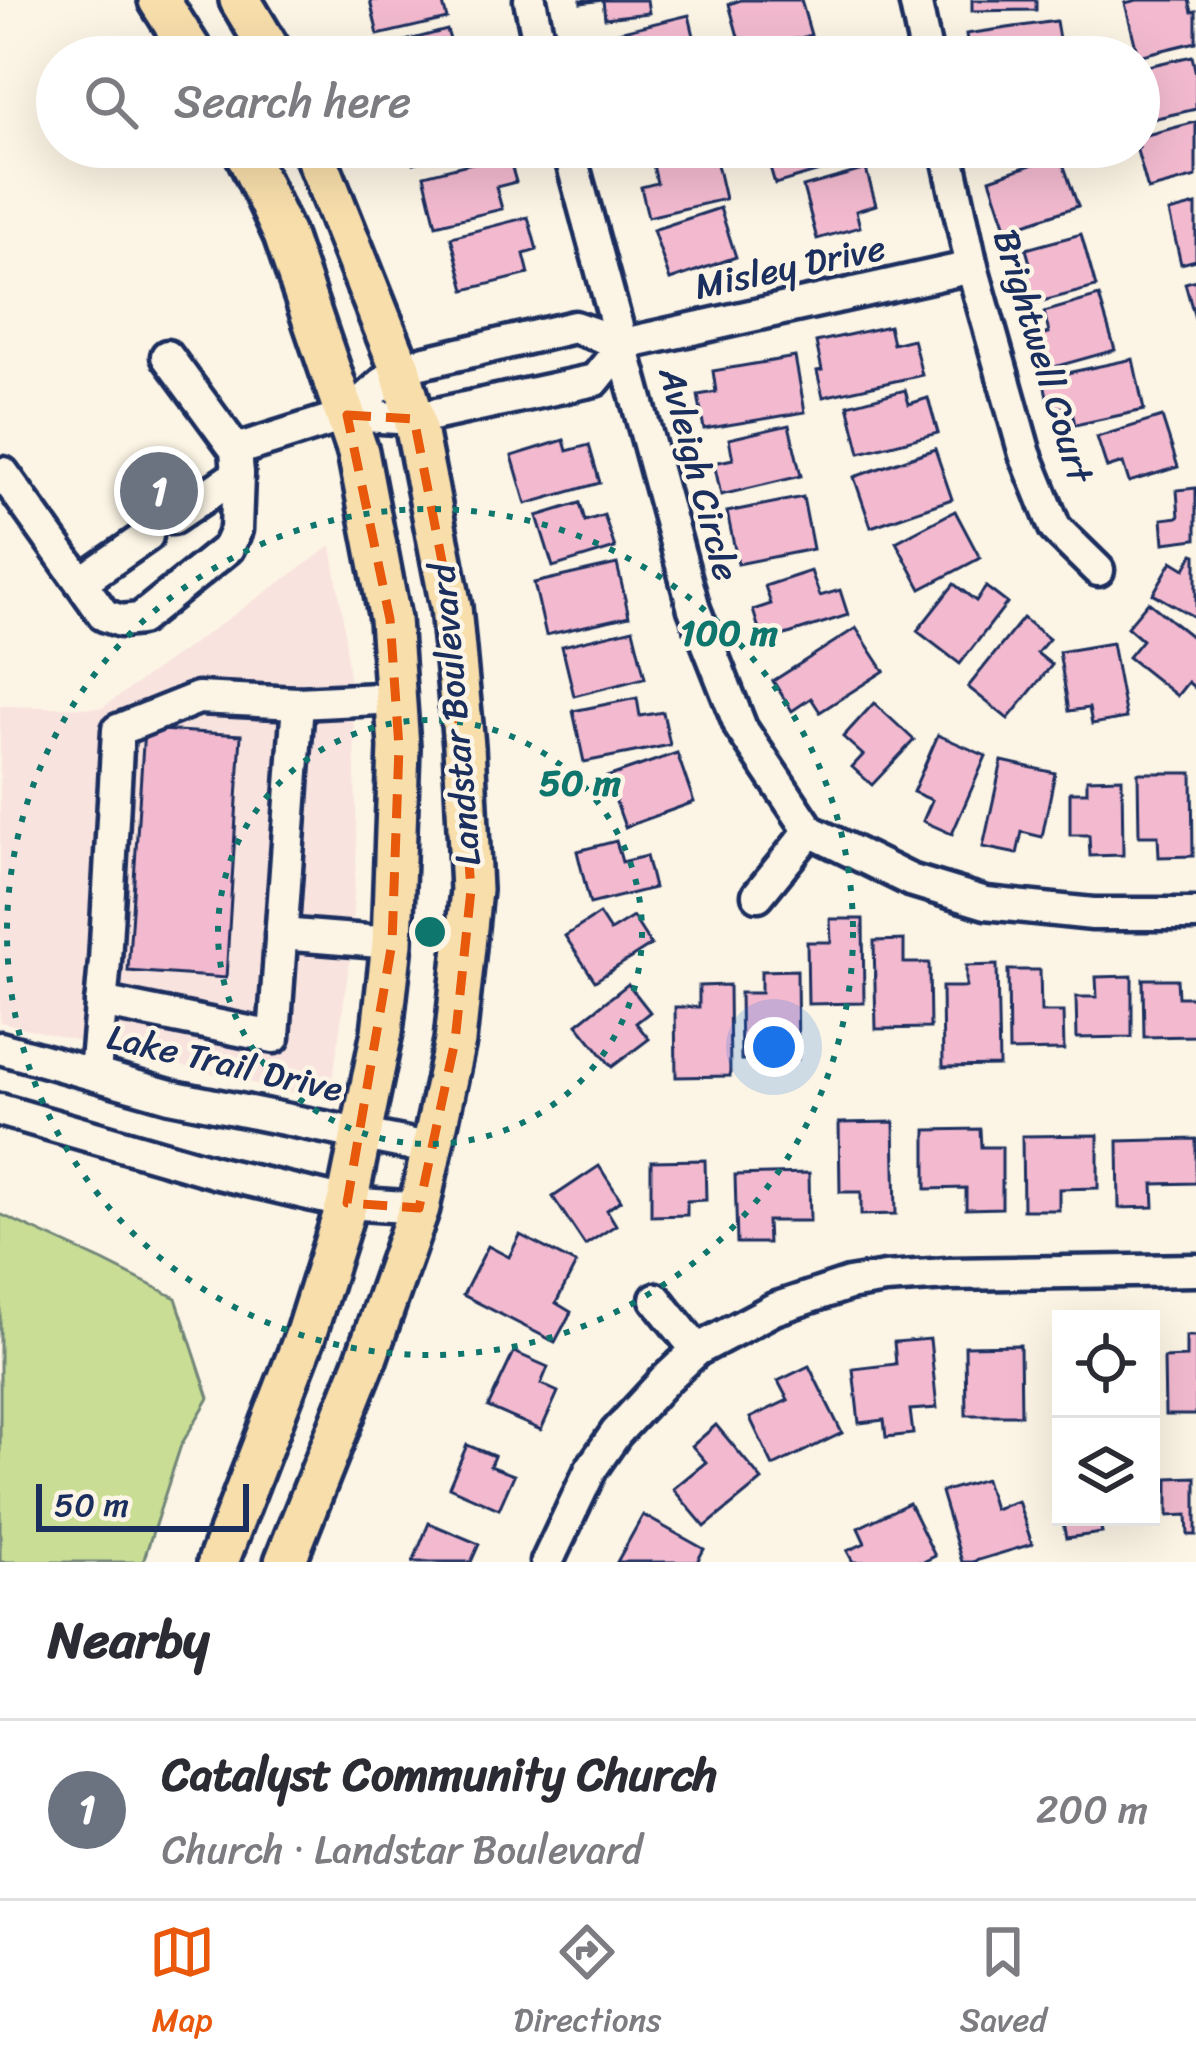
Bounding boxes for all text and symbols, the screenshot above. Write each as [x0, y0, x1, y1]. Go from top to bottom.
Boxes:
search box [36, 36, 1160, 168]
text: Search here [174, 62, 411, 142]
icon: search [78, 69, 144, 135]
street label: Misley Drive [689, 216, 891, 318]
street label: Brightwell Court [974, 221, 1112, 492]
street label: Avleigh Circle [639, 359, 758, 588]
pin: 1 [120, 446, 198, 536]
street label: Landstar Boulevard [410, 559, 500, 869]
text: 100 m [680, 601, 778, 665]
text: 50 m [539, 751, 621, 815]
centre of rings [409, 911, 451, 953]
street label: Lake Trail Drive [101, 1005, 349, 1121]
your location [744, 1017, 804, 1077]
map controls [1052, 1310, 1160, 1526]
button: locate [1052, 1310, 1160, 1418]
button: layers [1052, 1418, 1160, 1526]
text: 50 m [54, 1476, 129, 1534]
scale bar [36, 1478, 249, 1531]
text: Nearby [48, 1595, 209, 1685]
text: Catalyst Community Church [162, 1735, 717, 1815]
text: 1 [79, 1775, 95, 1844]
text: 200 m [1036, 1775, 1148, 1844]
text: Church · Landstar Boulevard [162, 1815, 642, 1884]
tab: Map [149, 1919, 215, 2049]
tab: Directions [514, 1919, 661, 2049]
tab: Saved [960, 1919, 1047, 2049]

